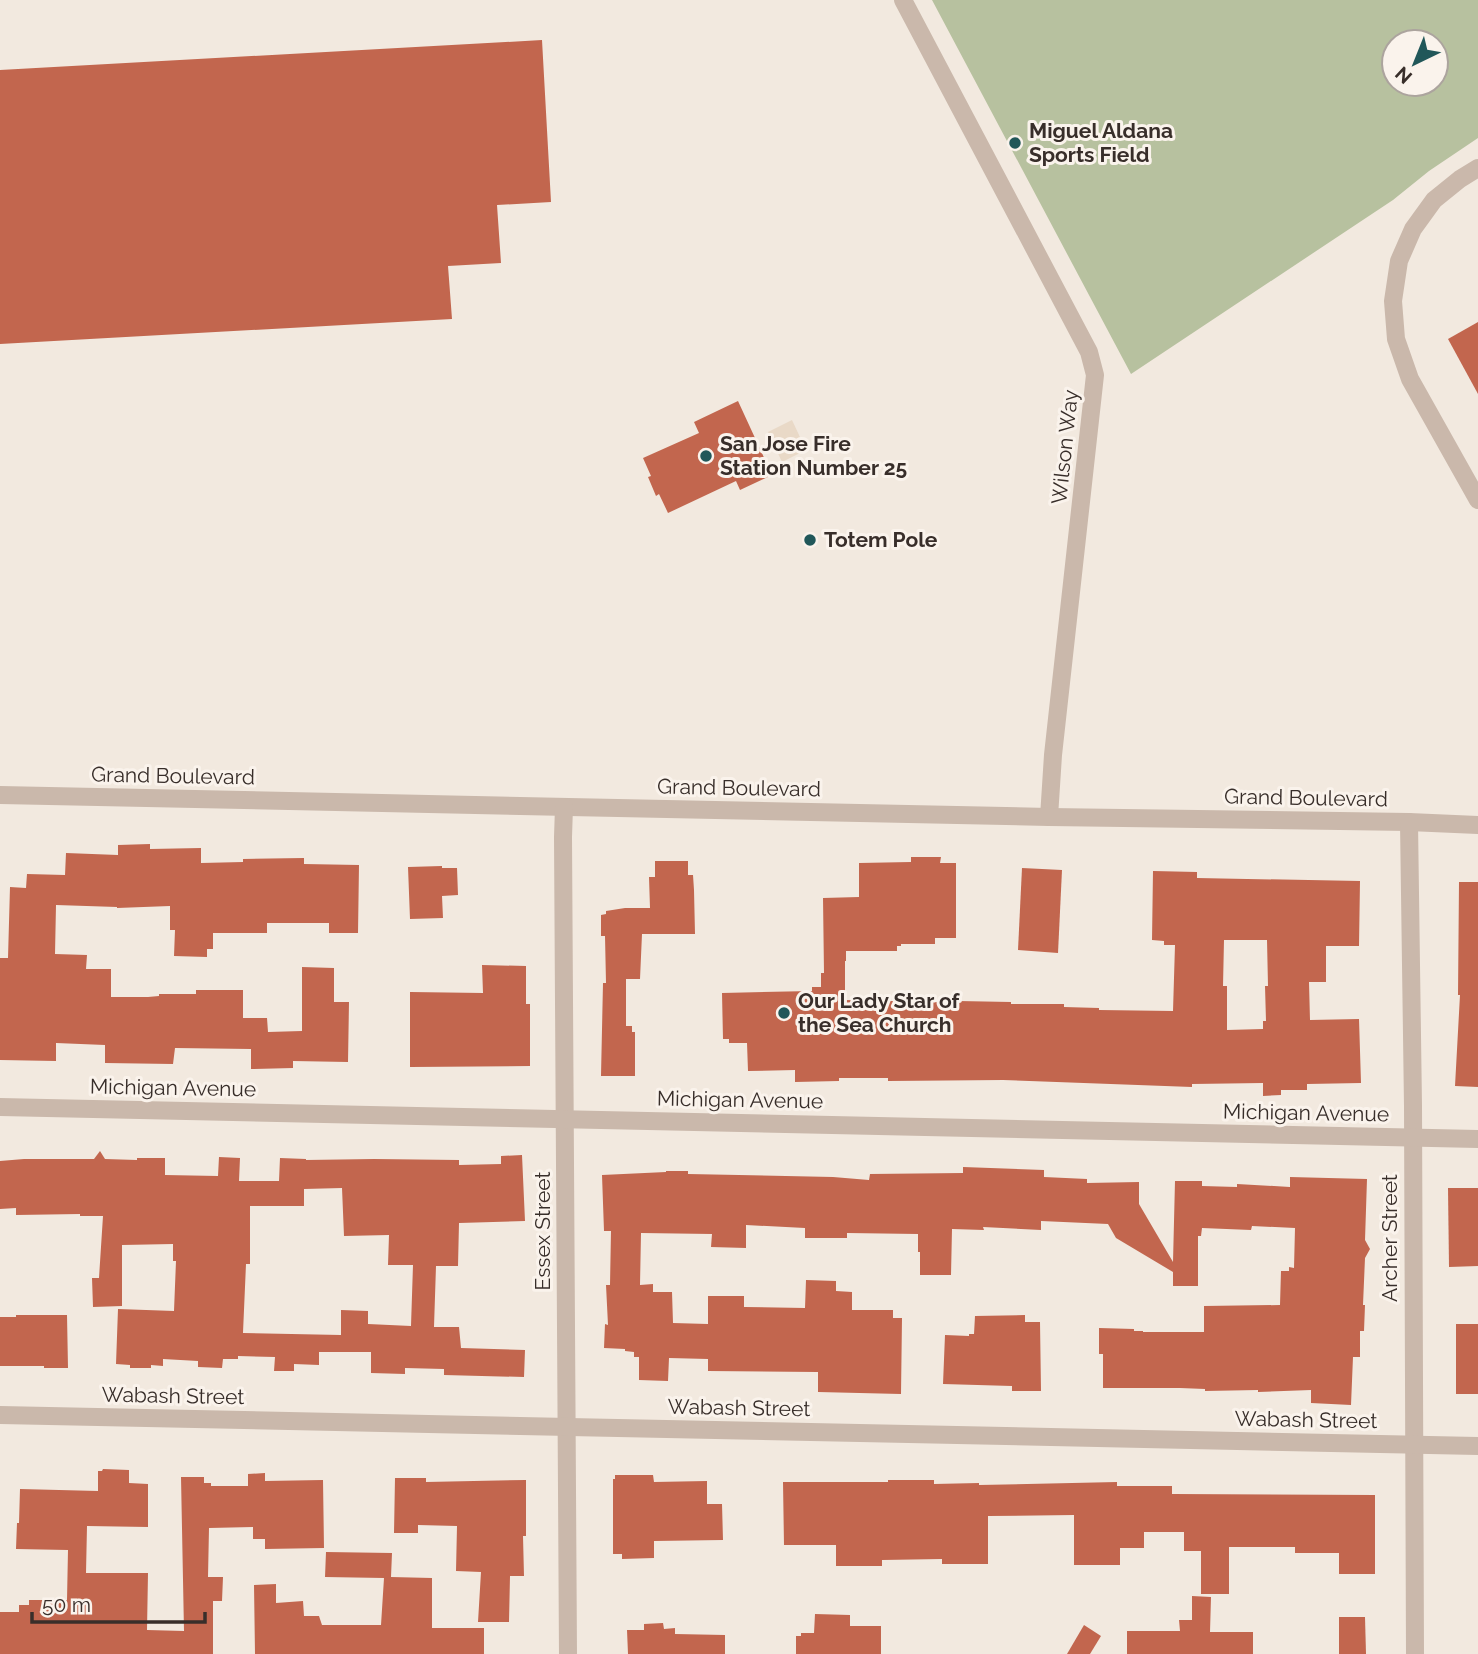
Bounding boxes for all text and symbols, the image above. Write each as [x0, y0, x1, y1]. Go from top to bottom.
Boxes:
north arrow [1380, 28, 1450, 98]
text: N [1391, 62, 1416, 88]
place label: Miguel Aldana Sports Field [1029, 118, 1173, 167]
marker: Miguel Aldana Sports Field [1007, 135, 1023, 151]
street label: Wilson Way [1046, 388, 1083, 506]
place label: San Jose Fire Station Number 25 [720, 431, 907, 480]
marker: San Jose Fire Station Number 25 [698, 448, 714, 464]
place label: Totem Pole [824, 527, 938, 552]
marker: Totem Pole [802, 532, 818, 548]
street label: Grand Boulevard [91, 762, 255, 789]
street label: Grand Boulevard [657, 774, 821, 801]
street label: Grand Boulevard [1224, 784, 1388, 811]
place label: Our Lady Star of the Sea Church [798, 988, 961, 1037]
marker: Our Lady Star of the Sea Church [776, 1005, 792, 1021]
street label: Michigan Avenue [90, 1074, 256, 1101]
street label: Michigan Avenue [657, 1086, 823, 1113]
street label: Michigan Avenue [1223, 1099, 1389, 1126]
street label: Essex Street [530, 1171, 555, 1291]
street label: Archer Street [1377, 1174, 1402, 1302]
street label: Wabash Street [101, 1382, 245, 1409]
street label: Wabash Street [667, 1394, 811, 1421]
street label: Wabash Street [1234, 1406, 1378, 1433]
scale bar [32, 1580, 205, 1624]
text: 50 m [42, 1592, 91, 1617]

